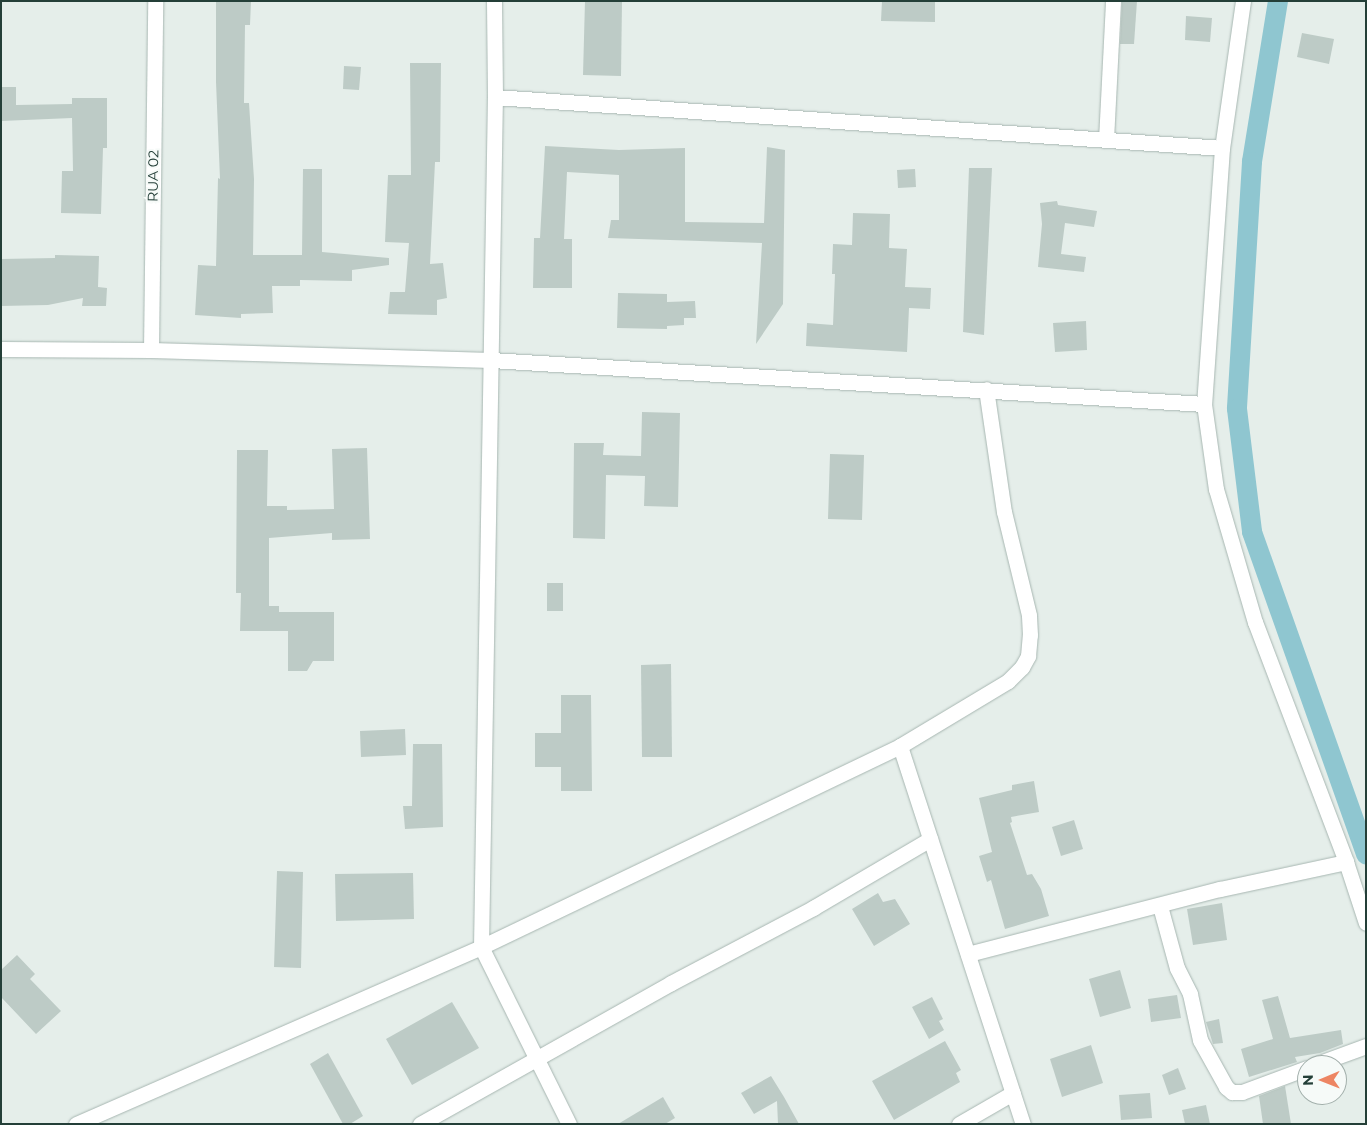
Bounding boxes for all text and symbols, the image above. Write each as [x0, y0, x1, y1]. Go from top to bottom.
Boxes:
street label: RUA 02 [144, 150, 162, 202]
north arrow [1297, 1055, 1347, 1105]
text: N [1299, 1074, 1317, 1086]

